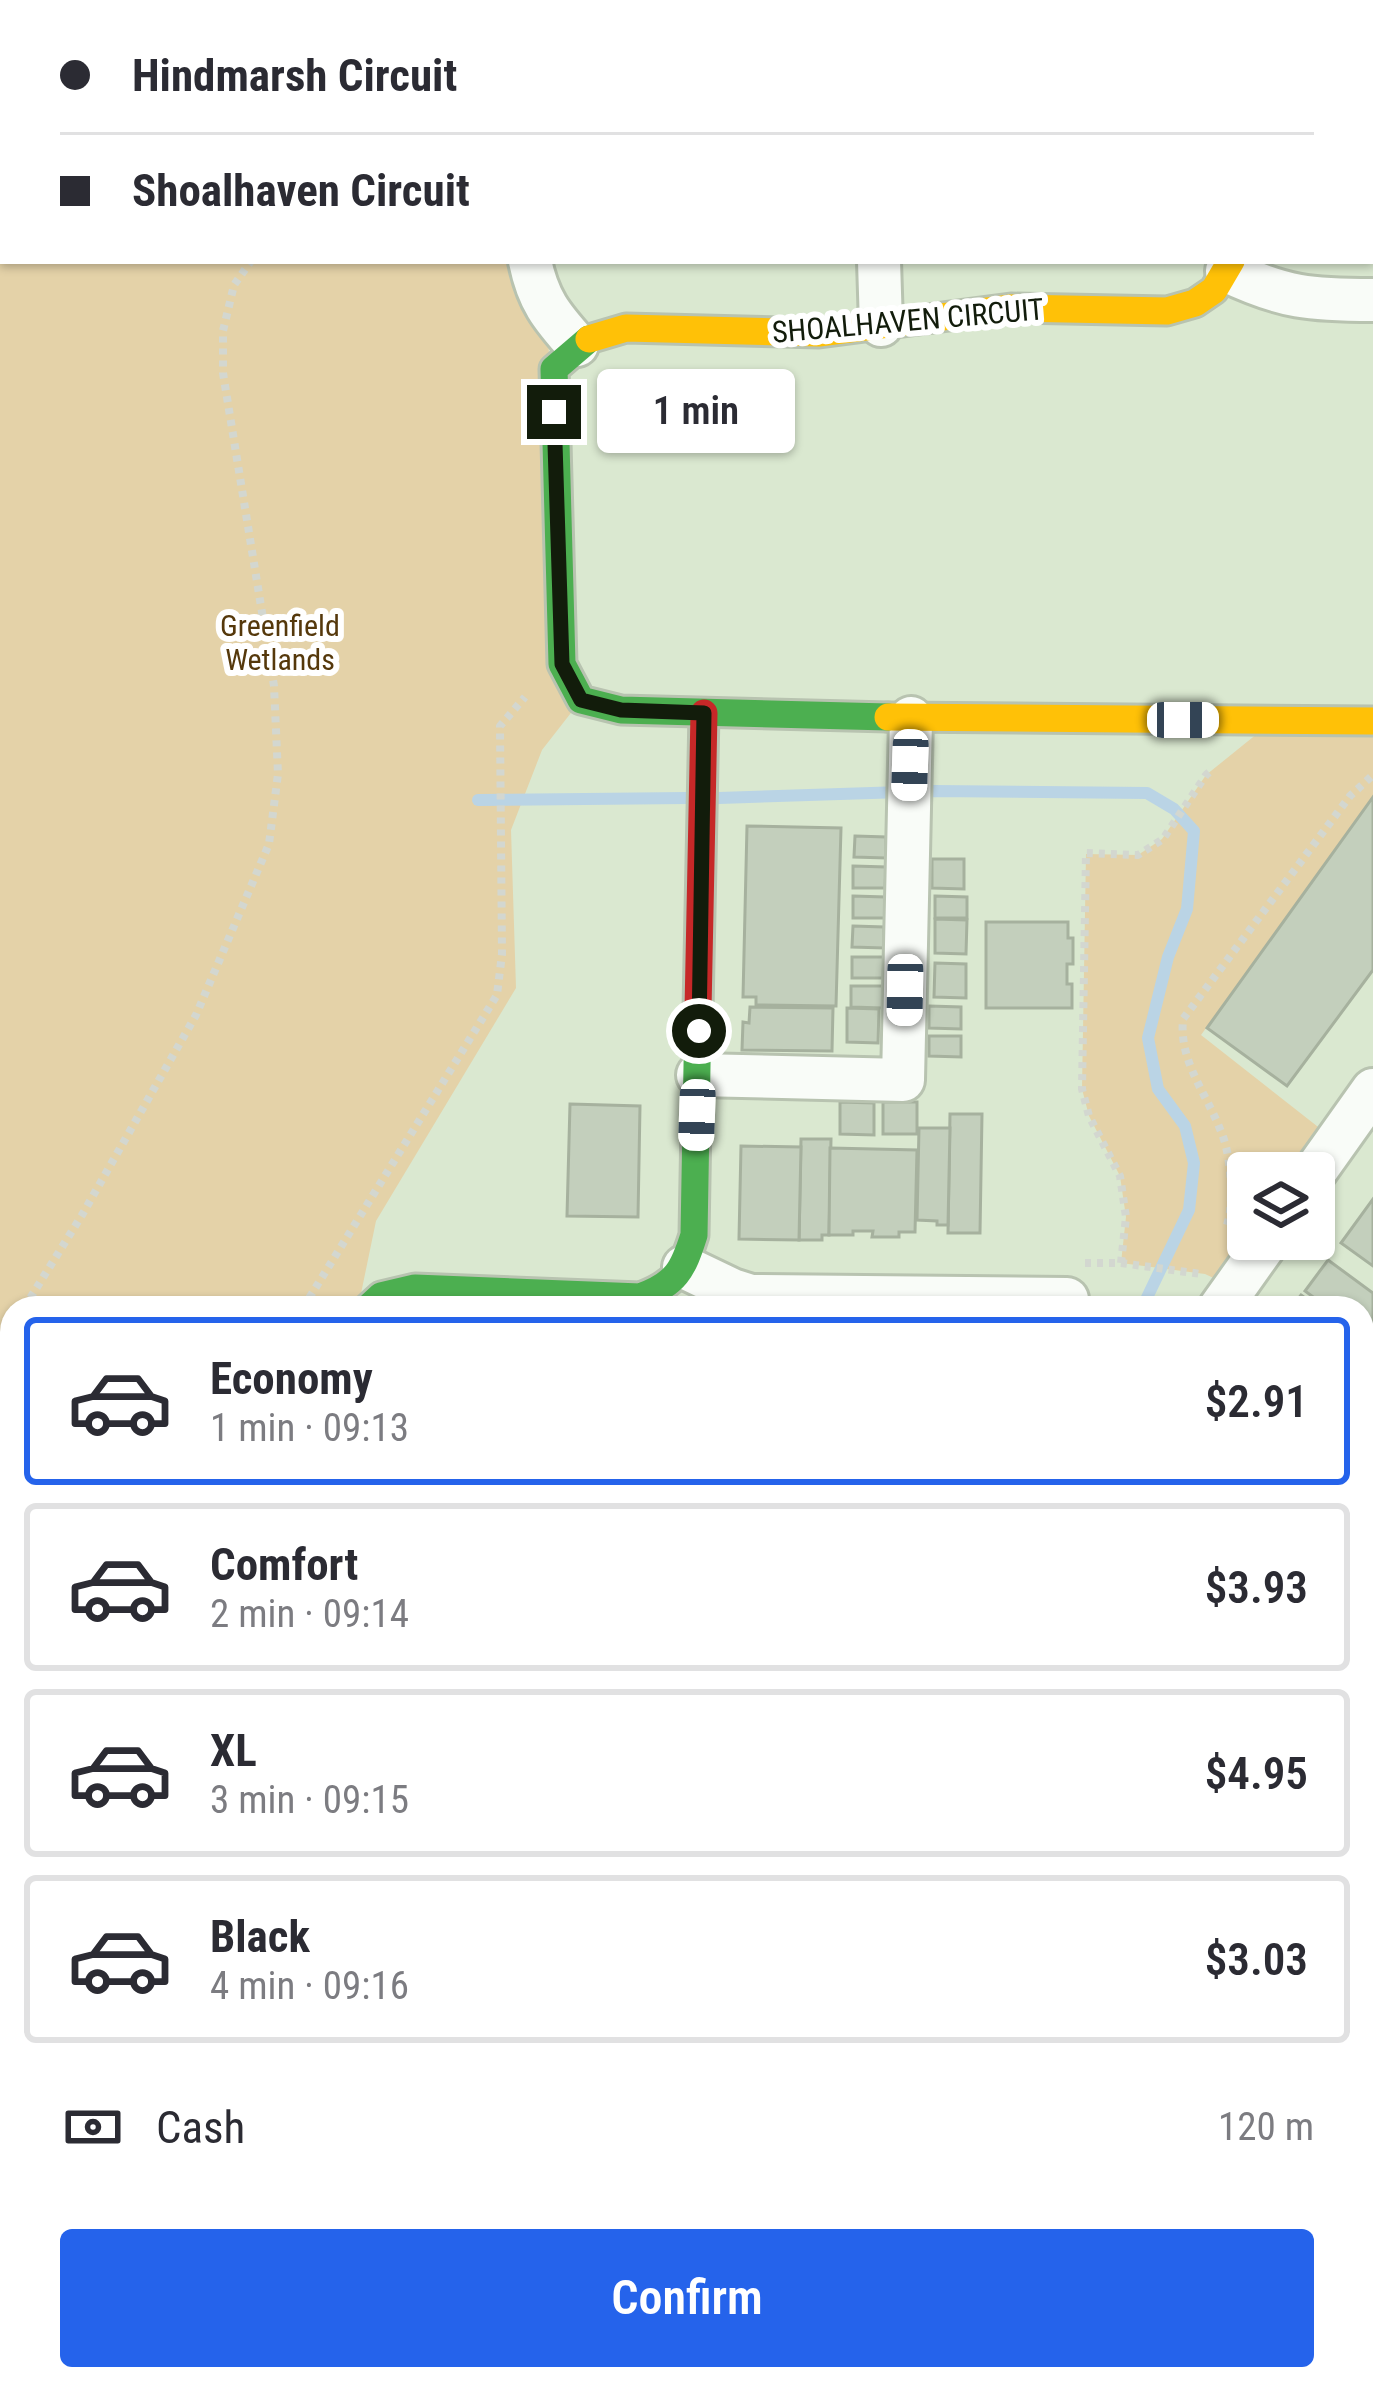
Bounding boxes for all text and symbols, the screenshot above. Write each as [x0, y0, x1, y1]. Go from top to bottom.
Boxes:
text: Hindmarsh Circuit [132, 49, 457, 102]
text: Shoalhaven Circuit [132, 164, 470, 217]
street label: SHOALHAVEN CIRCUIT [771, 291, 1045, 350]
callout: 1 min [596, 370, 794, 454]
route end [527, 385, 581, 439]
text: 1 min [653, 388, 739, 434]
park label: Greenfield Wetlands [220, 608, 340, 677]
car [1147, 702, 1219, 738]
car [891, 728, 929, 802]
car [886, 954, 924, 1026]
route start [672, 1004, 726, 1058]
car [678, 1078, 716, 1152]
map controls [1227, 1152, 1335, 1260]
button: layers [1227, 1152, 1335, 1260]
icon: car [66, 1347, 174, 1455]
text: Economy [210, 1352, 373, 1405]
text: $2.91 [1205, 1375, 1308, 1428]
text: 1 min · 09:13 [210, 1405, 409, 1451]
icon: car [66, 1533, 174, 1641]
text: Comfort [210, 1538, 358, 1591]
text: $3.93 [1205, 1561, 1308, 1614]
text: 2 min · 09:14 [210, 1591, 409, 1637]
icon: car [66, 1719, 174, 1827]
text: XL [210, 1724, 257, 1777]
text: $4.95 [1205, 1747, 1308, 1800]
text: 3 min · 09:15 [210, 1777, 409, 1823]
icon: car [66, 1905, 174, 2013]
text: Black [210, 1910, 310, 1963]
text: $3.03 [1205, 1933, 1308, 1986]
text: 4 min · 09:16 [210, 1963, 409, 2009]
icon: cash [60, 2094, 126, 2160]
text: Cash [156, 2101, 245, 2154]
text: 120 m [1218, 2104, 1314, 2150]
button: Confirm [60, 2229, 1314, 2367]

